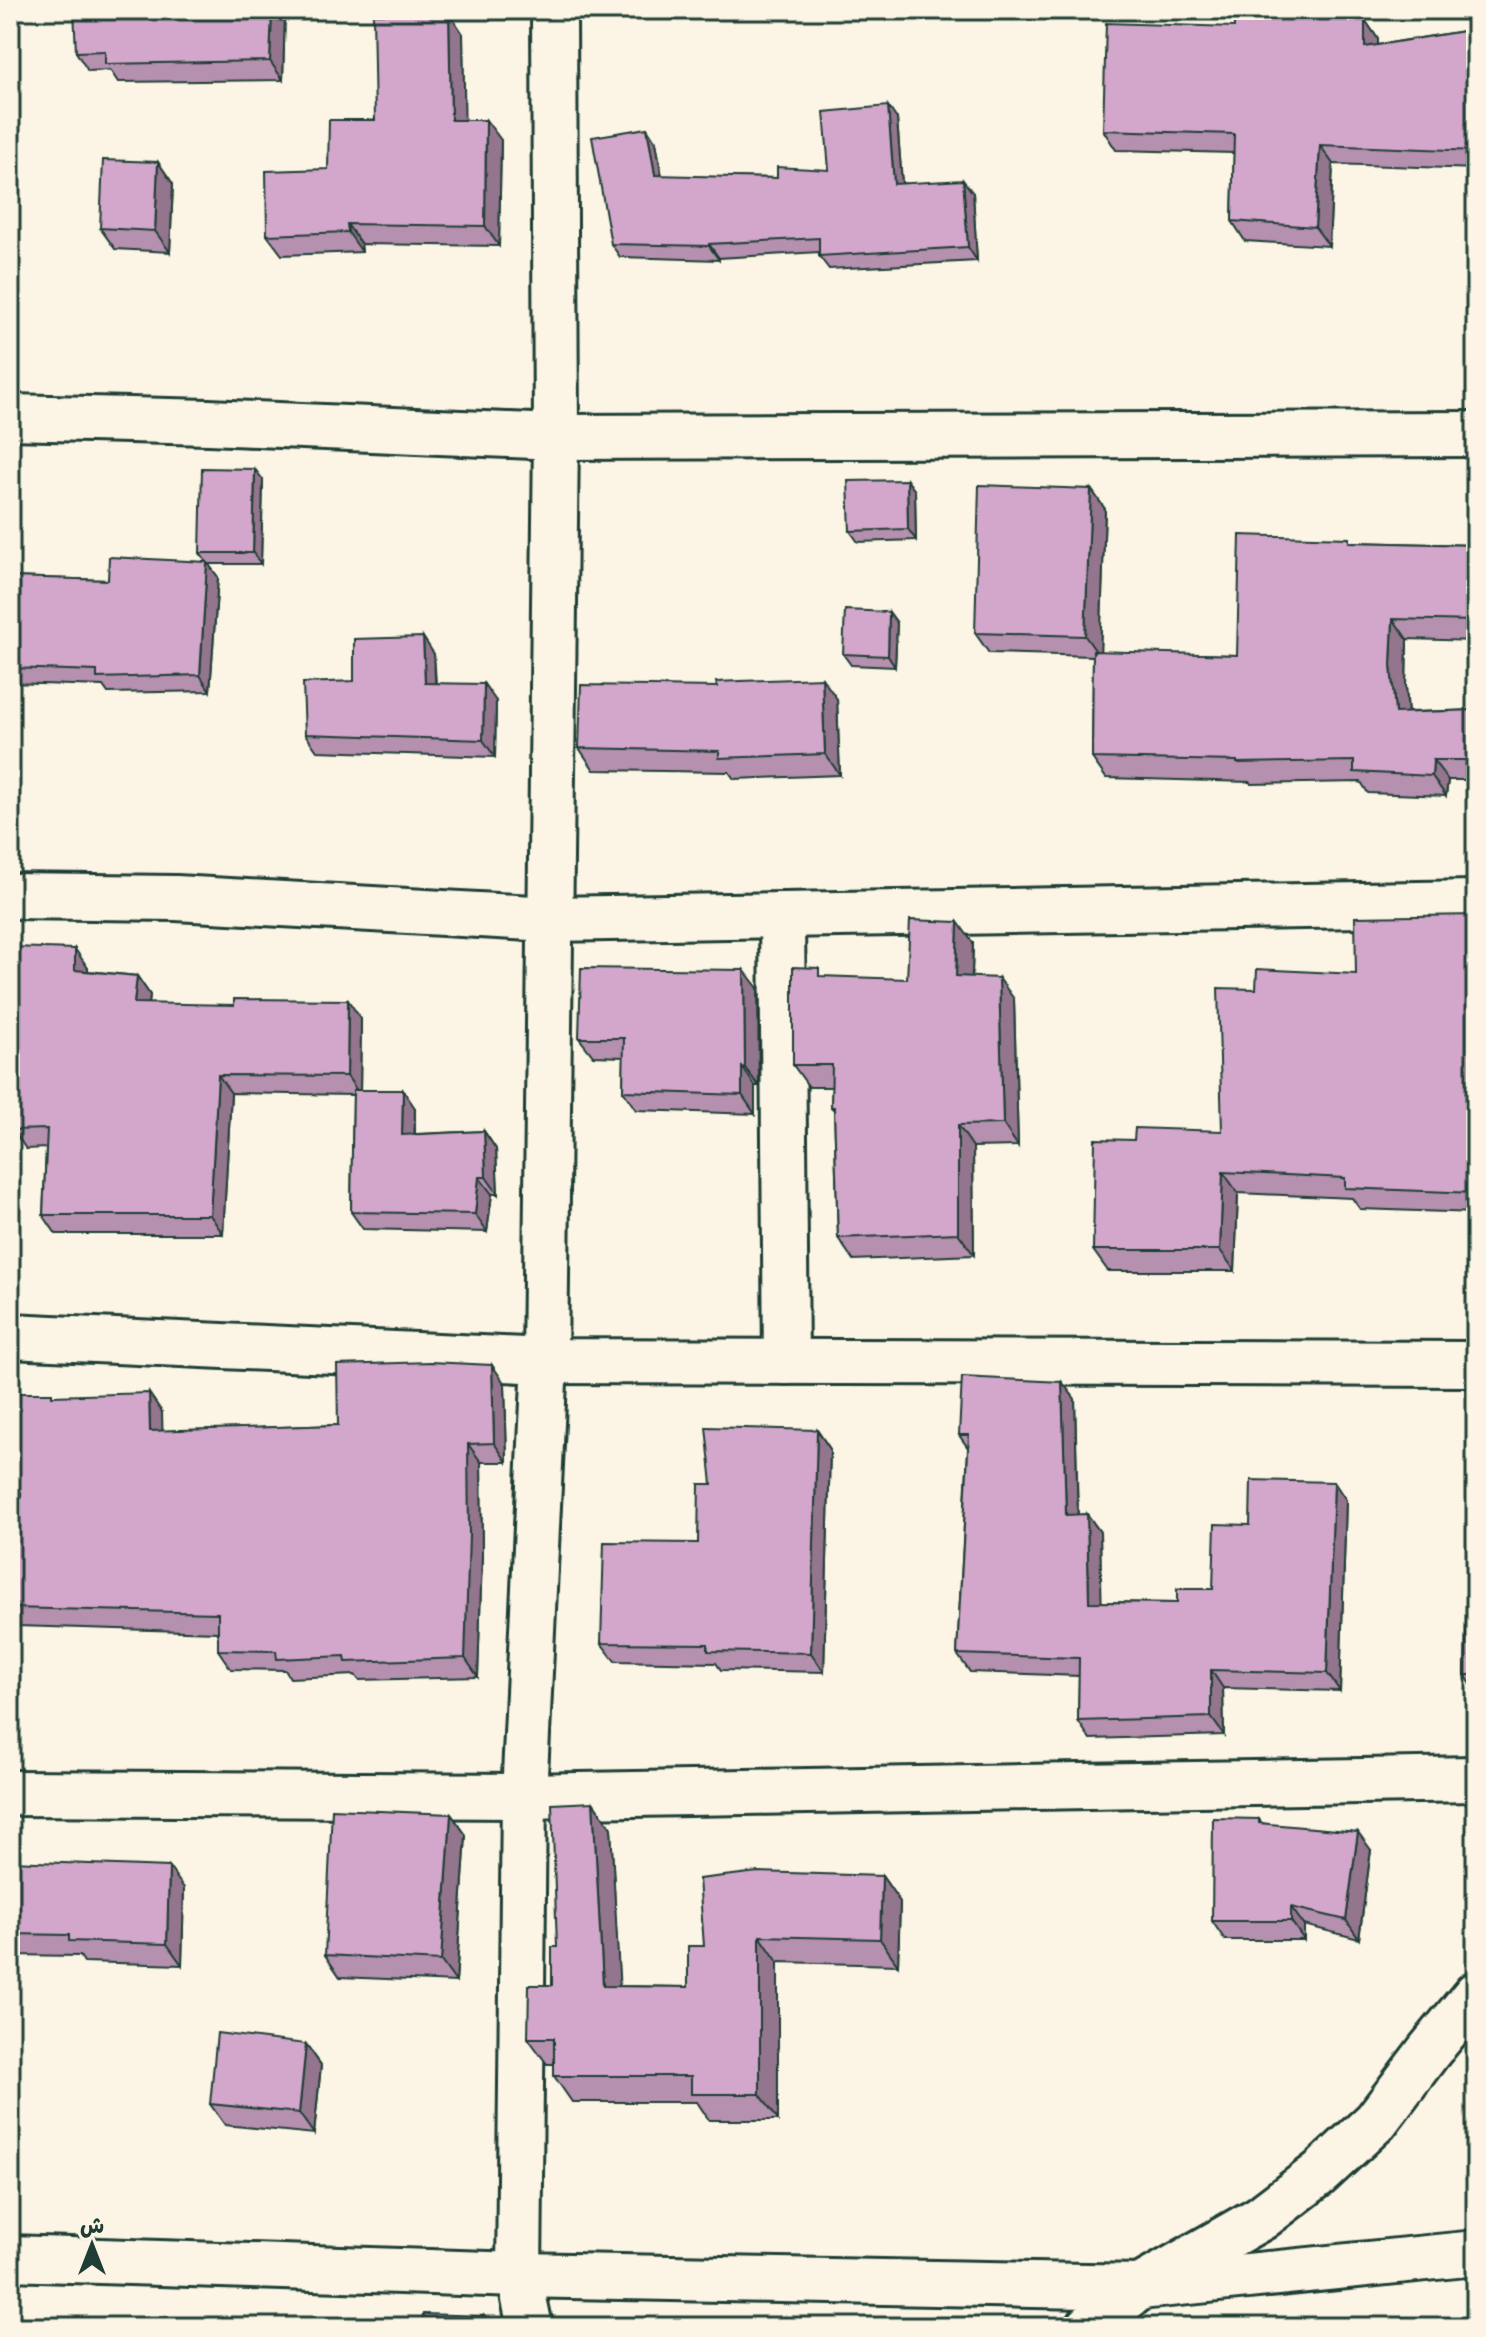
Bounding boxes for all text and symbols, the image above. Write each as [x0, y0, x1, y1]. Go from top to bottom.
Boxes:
north arrow [52, 2205, 132, 2285]
text: ش [80, 2212, 104, 2240]

